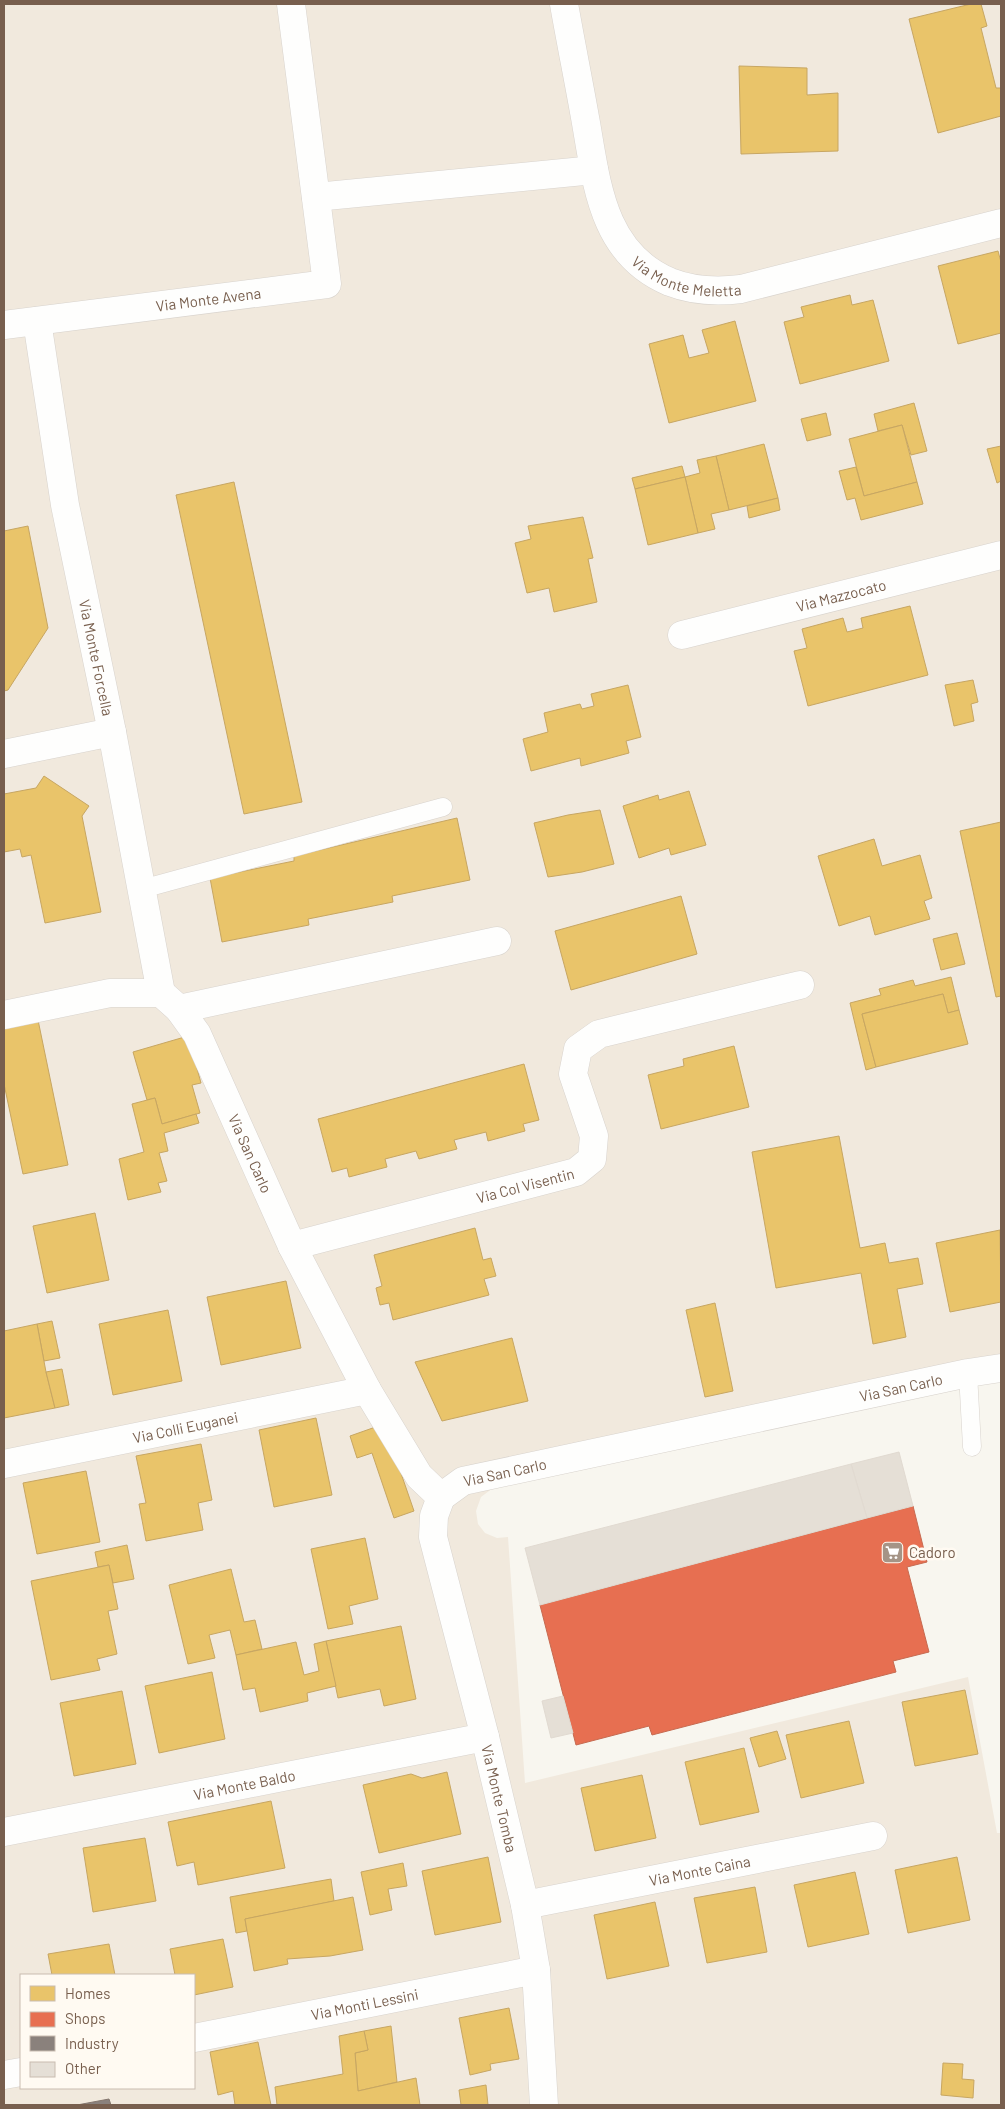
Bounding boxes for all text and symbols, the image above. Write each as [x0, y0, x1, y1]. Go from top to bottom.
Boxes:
street label: Via Monte Meletta [628, 252, 742, 300]
street label: Via Monte Avena [155, 283, 262, 315]
street label: Via Mazzocato [794, 575, 888, 615]
street label: Via Monte Forcella [76, 598, 117, 717]
street label: Via San Carlo [225, 1111, 276, 1196]
street label: Via Col Visentin [474, 1164, 576, 1207]
street label: Via San Carlo [858, 1370, 944, 1405]
street label: Via Colli Euganei [131, 1408, 240, 1447]
street label: Via San Carlo [462, 1454, 548, 1490]
supermarket icon: Cadoro [881, 1540, 905, 1564]
place label: Cadoro [909, 1543, 956, 1561]
street label: Via Monte Tomba [478, 1742, 521, 1854]
street label: Via Monte Baldo [192, 1766, 297, 1803]
street label: Via Monte Caina [647, 1852, 752, 1889]
legend [20, 1974, 195, 2089]
text: Homes [65, 1984, 110, 2002]
street label: Via Monti Lessini [309, 1985, 420, 2024]
text: Shops [65, 2009, 105, 2027]
text: Industry [65, 2034, 119, 2052]
text: Other [65, 2059, 102, 2077]

